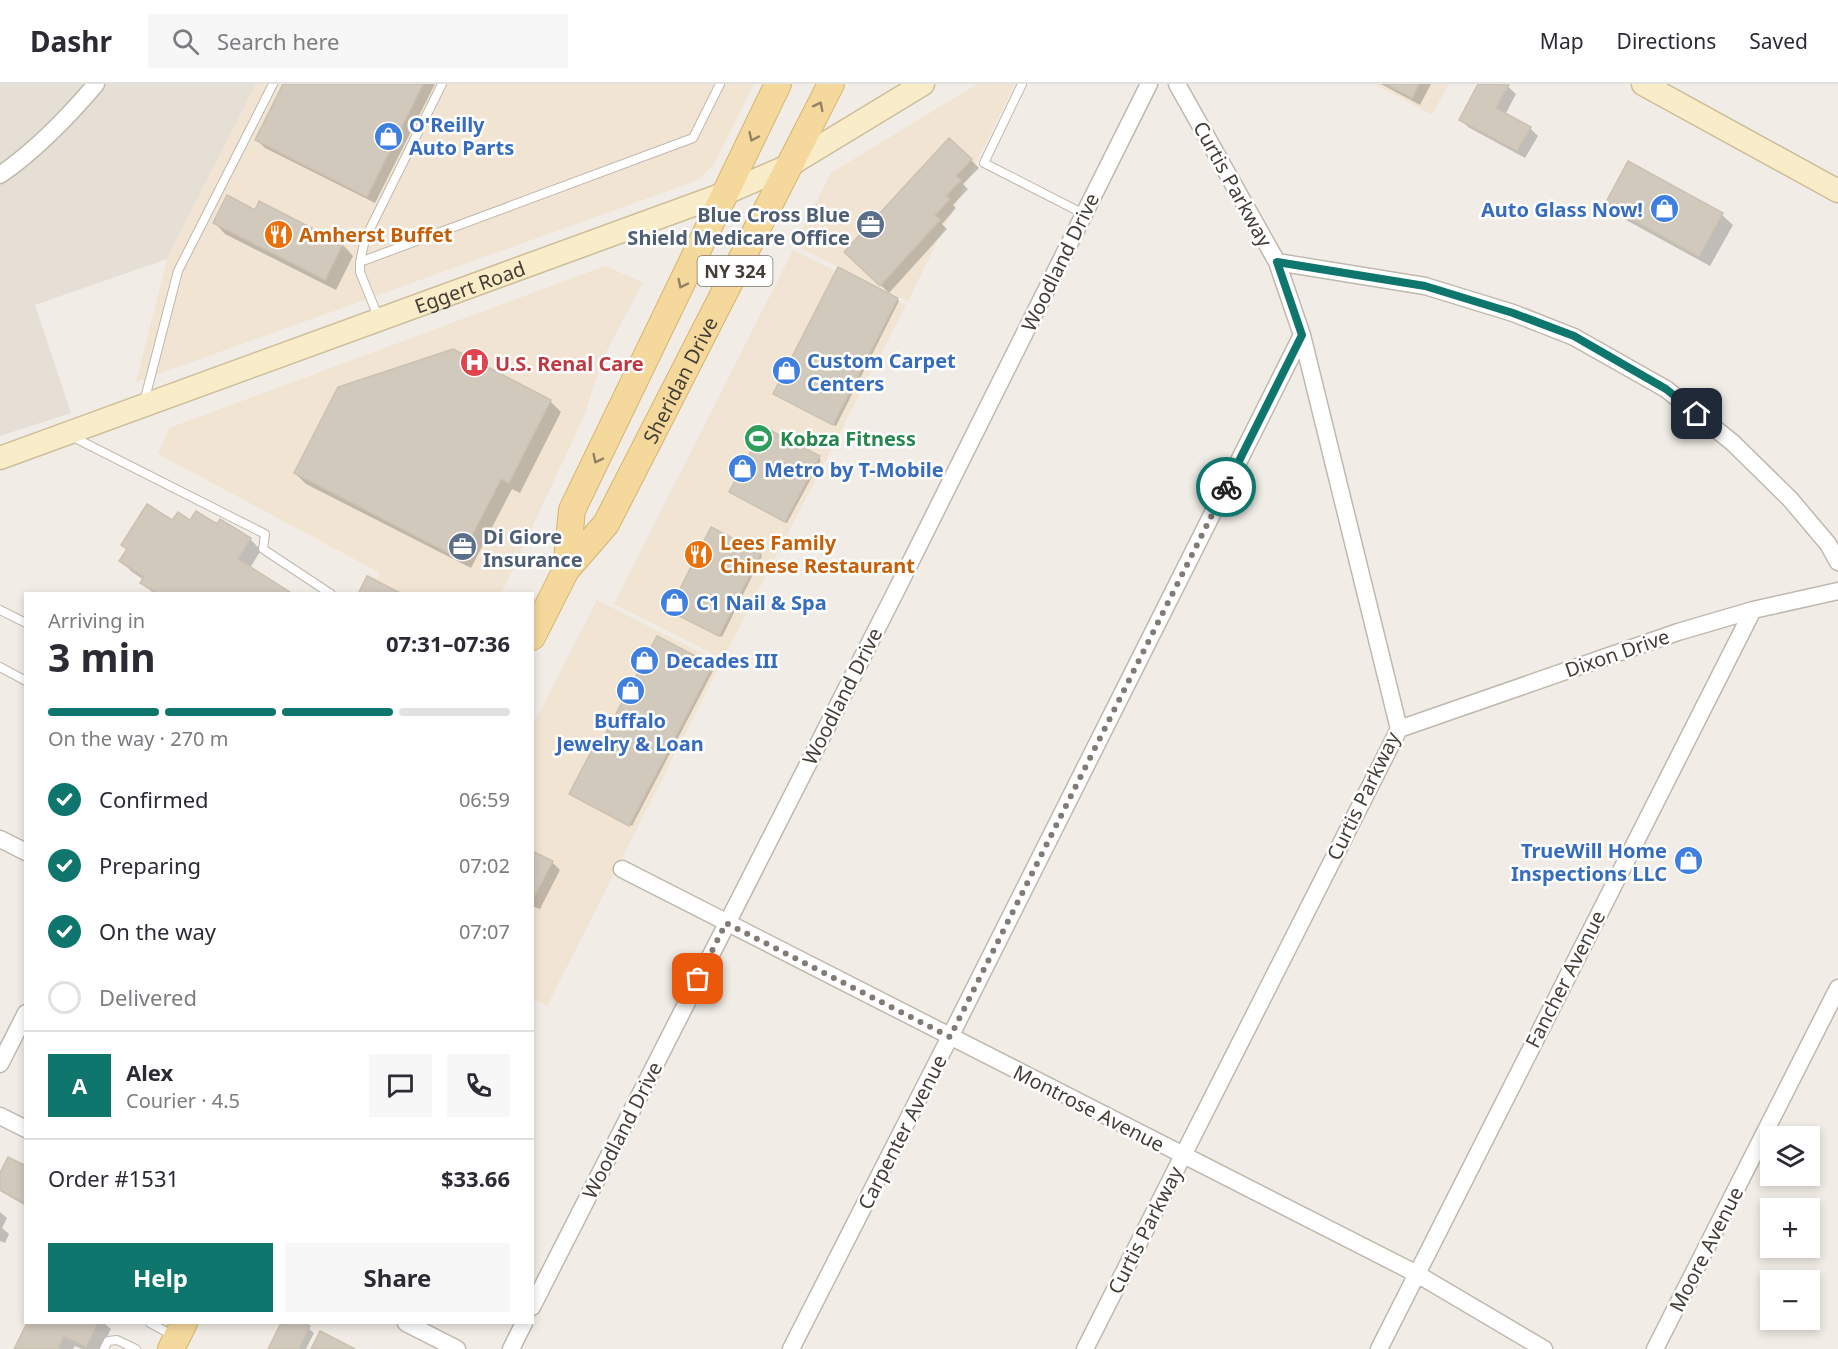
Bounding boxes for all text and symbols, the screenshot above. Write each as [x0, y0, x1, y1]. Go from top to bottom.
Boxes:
search box [148, 14, 568, 68]
text: Dashr [30, 22, 112, 60]
icon: search [169, 25, 202, 58]
text: Search here [217, 26, 339, 56]
text: Map [1540, 27, 1584, 55]
text: Directions [1617, 27, 1716, 55]
text: Saved [1749, 27, 1808, 55]
one-way arrow [812, 102, 823, 113]
place label: O'Reilly Auto Parts [409, 111, 514, 161]
street label: Curtis Parkway [1187, 116, 1279, 252]
shop icon: O'Reilly Auto Parts [372, 120, 404, 152]
one-way arrow [749, 130, 761, 141]
street label: Woodland Drive [1015, 188, 1105, 336]
shop icon: Auto Glass Now! [1648, 193, 1680, 225]
place label: Auto Glass Now! [1481, 196, 1643, 223]
place label: Blue Cross Blue Shield Medicare Office [627, 201, 850, 251]
office icon: Blue Cross Blue Shield Medicare Office [855, 209, 887, 241]
restaurant icon: Amherst Buffet [262, 218, 294, 250]
place label: Amherst Buffet [299, 221, 453, 248]
street label: Eggert Road [411, 254, 529, 319]
road number: NY 324 [698, 256, 772, 286]
one-way arrow [678, 277, 690, 288]
street label: Sheridan Drive [636, 312, 723, 448]
hospital icon: U.S. Renal Care [458, 347, 490, 379]
place label: Custom Carpet Centers [807, 347, 956, 397]
place label: U.S. Renal Care [495, 350, 644, 377]
shop icon: Custom Carpet Centers [770, 355, 802, 387]
pin [1671, 388, 1722, 439]
icon: home [1680, 397, 1713, 430]
sports icon: Kobza Fitness [743, 422, 775, 454]
place label: Kobza Fitness [780, 425, 916, 452]
one-way arrow [593, 453, 605, 464]
shop icon: Metro by T-Mobile [727, 453, 759, 485]
place label: Metro by T-Mobile [764, 456, 944, 483]
courier [1196, 457, 1256, 517]
icon: bike [1210, 471, 1243, 504]
place label: Di Giore Insurance [483, 523, 583, 573]
place label: Lees Family Chinese Restaurant [720, 529, 915, 579]
office icon: Di Giore Insurance [446, 531, 478, 563]
restaurant icon: Lees Family Chinese Restaurant [683, 538, 715, 570]
shop icon: C1 Nail & Spa [659, 586, 691, 618]
place label: C1 Nail & Spa [696, 589, 827, 616]
text: Arriving in [48, 607, 145, 634]
street label: Dixon Drive [1561, 622, 1673, 684]
street label: Woodland Drive [796, 623, 888, 769]
text: 07:31–07:36 [386, 628, 510, 658]
text: 3 min [48, 630, 155, 683]
shop icon: Decades III [629, 644, 661, 676]
place label: Decades III [666, 647, 778, 674]
shop icon: Buffalo Jewelry & Loan [614, 674, 646, 706]
place label: Buffalo Jewelry & Loan [554, 707, 704, 757]
text: On the way · 270 m [48, 725, 228, 752]
street label: Curtis Parkway [1320, 727, 1406, 865]
icon: check [48, 783, 81, 816]
text: Confirmed [99, 784, 209, 814]
text: 06:59 [459, 786, 510, 813]
place label: TrueWill Home Inspections LLC [1511, 837, 1667, 887]
shop icon: TrueWill Home Inspections LLC [1672, 845, 1704, 877]
icon: check [48, 849, 81, 882]
text: Preparing [99, 850, 201, 880]
text: 07:02 [459, 852, 510, 879]
street label: Fancher Avenue [1519, 906, 1611, 1052]
icon: check [48, 915, 81, 948]
text: On the way [99, 916, 216, 946]
text: 07:07 [459, 918, 510, 945]
pin [672, 953, 723, 1004]
icon: bag [681, 962, 714, 995]
text: Delivered [99, 982, 197, 1012]
street label: Carpenter Avenue [851, 1050, 953, 1214]
button: chat [369, 1054, 432, 1117]
button: phone [447, 1054, 510, 1117]
text: Alex [126, 1057, 173, 1087]
street label: Woodland Drive [576, 1057, 668, 1203]
street label: Montrose Avenue [1009, 1058, 1169, 1158]
text: A [72, 1070, 87, 1100]
text: Courier · 4.5 [126, 1087, 240, 1114]
map controls [1760, 1126, 1820, 1330]
button: layers [1760, 1126, 1820, 1186]
street label: Curtis Parkway [1101, 1161, 1189, 1298]
text: Order #1531 [48, 1163, 179, 1193]
text: $33.66 [441, 1163, 510, 1193]
street label: Moore Avenue [1663, 1182, 1749, 1316]
button: + [1760, 1198, 1820, 1258]
button: Help [48, 1243, 273, 1312]
button: Share [285, 1243, 510, 1312]
button: − [1760, 1270, 1820, 1330]

